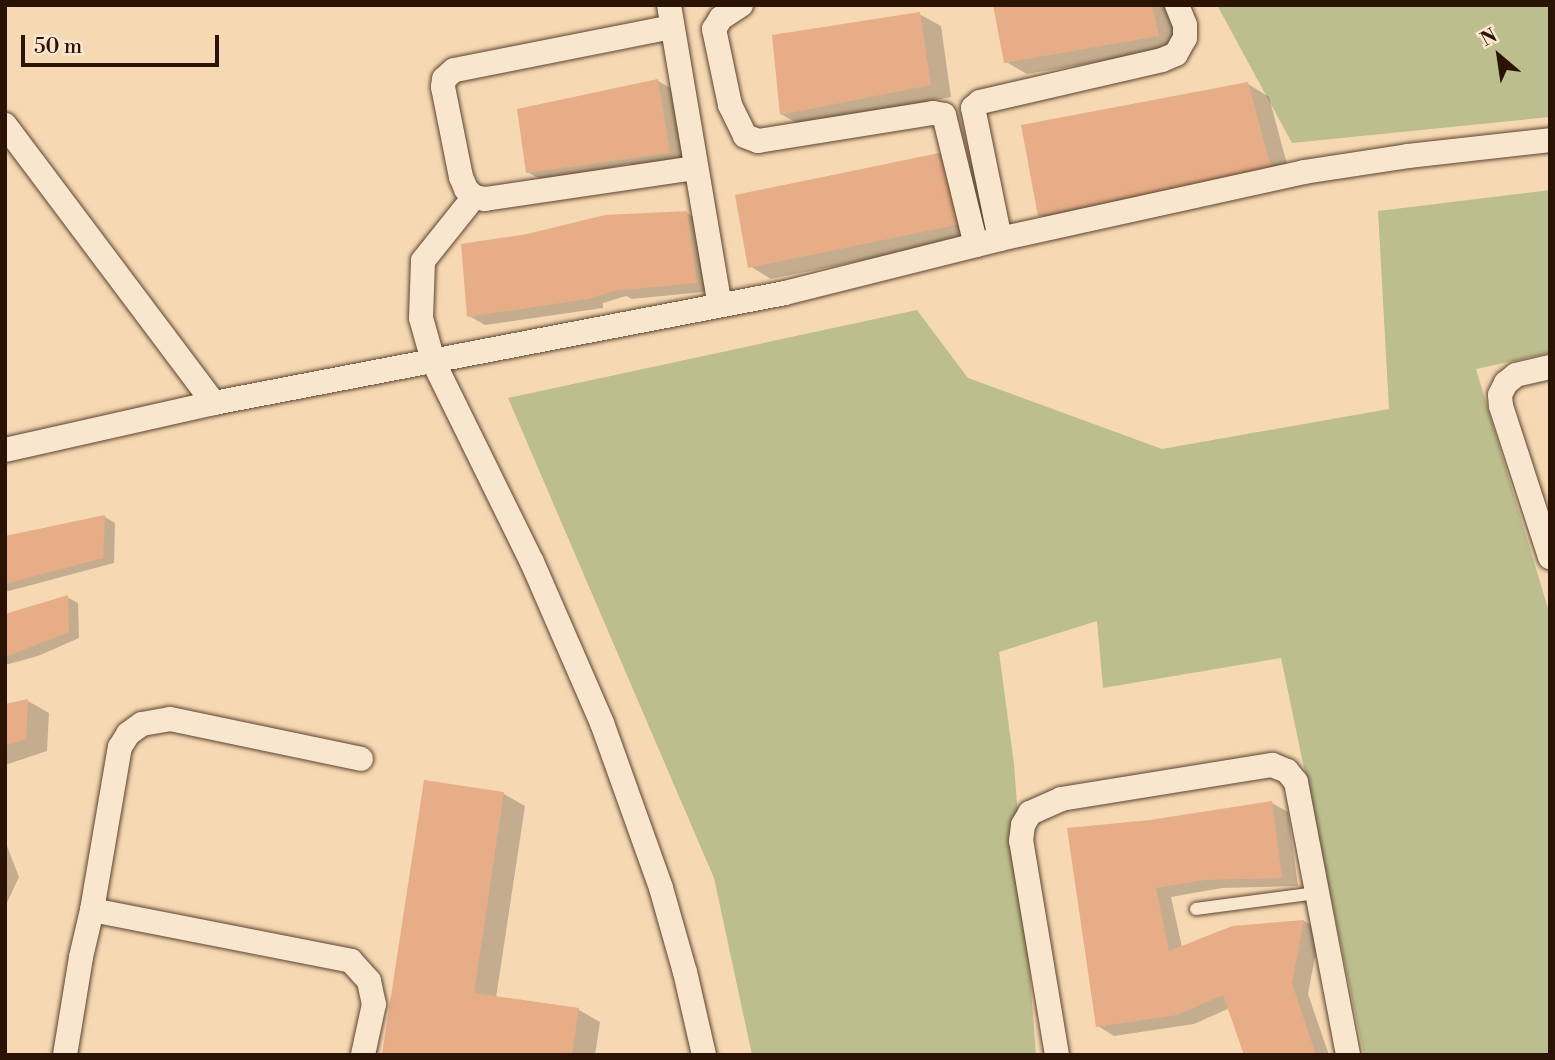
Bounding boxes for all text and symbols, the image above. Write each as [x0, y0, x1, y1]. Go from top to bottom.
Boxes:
scale bar [24, 21, 222, 65]
north arrow [1464, 21, 1534, 91]
text: N [1476, 23, 1501, 52]
text: 50 m [34, 34, 82, 60]

